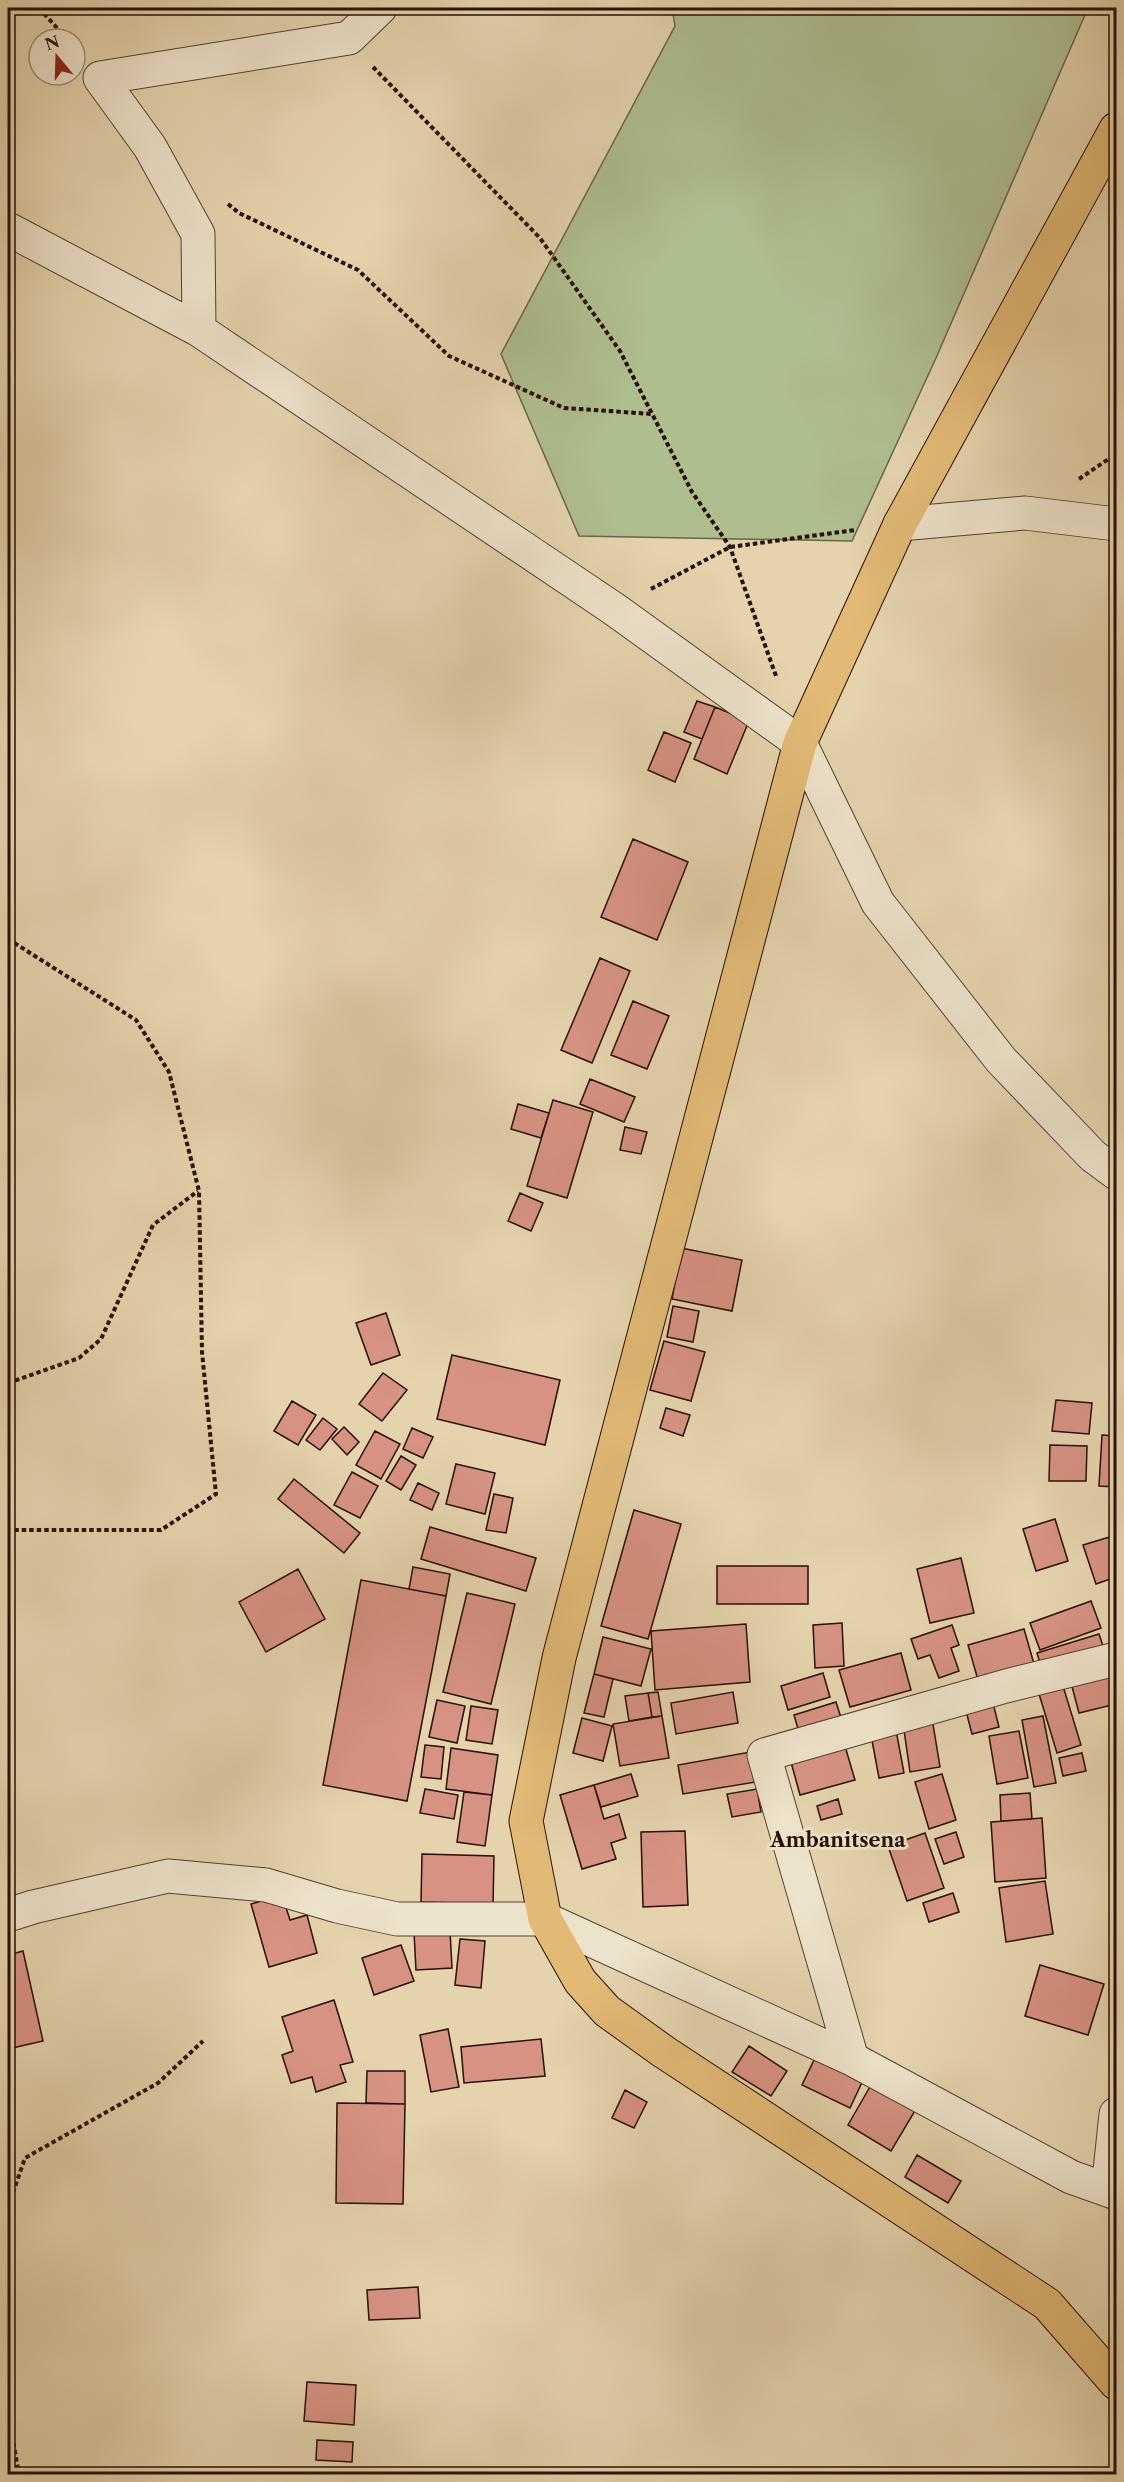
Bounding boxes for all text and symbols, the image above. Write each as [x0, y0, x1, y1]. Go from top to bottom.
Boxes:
north arrow [27, 27, 87, 87]
text: N [42, 31, 62, 55]
district label: Ambanitsena [769, 1828, 906, 1852]

